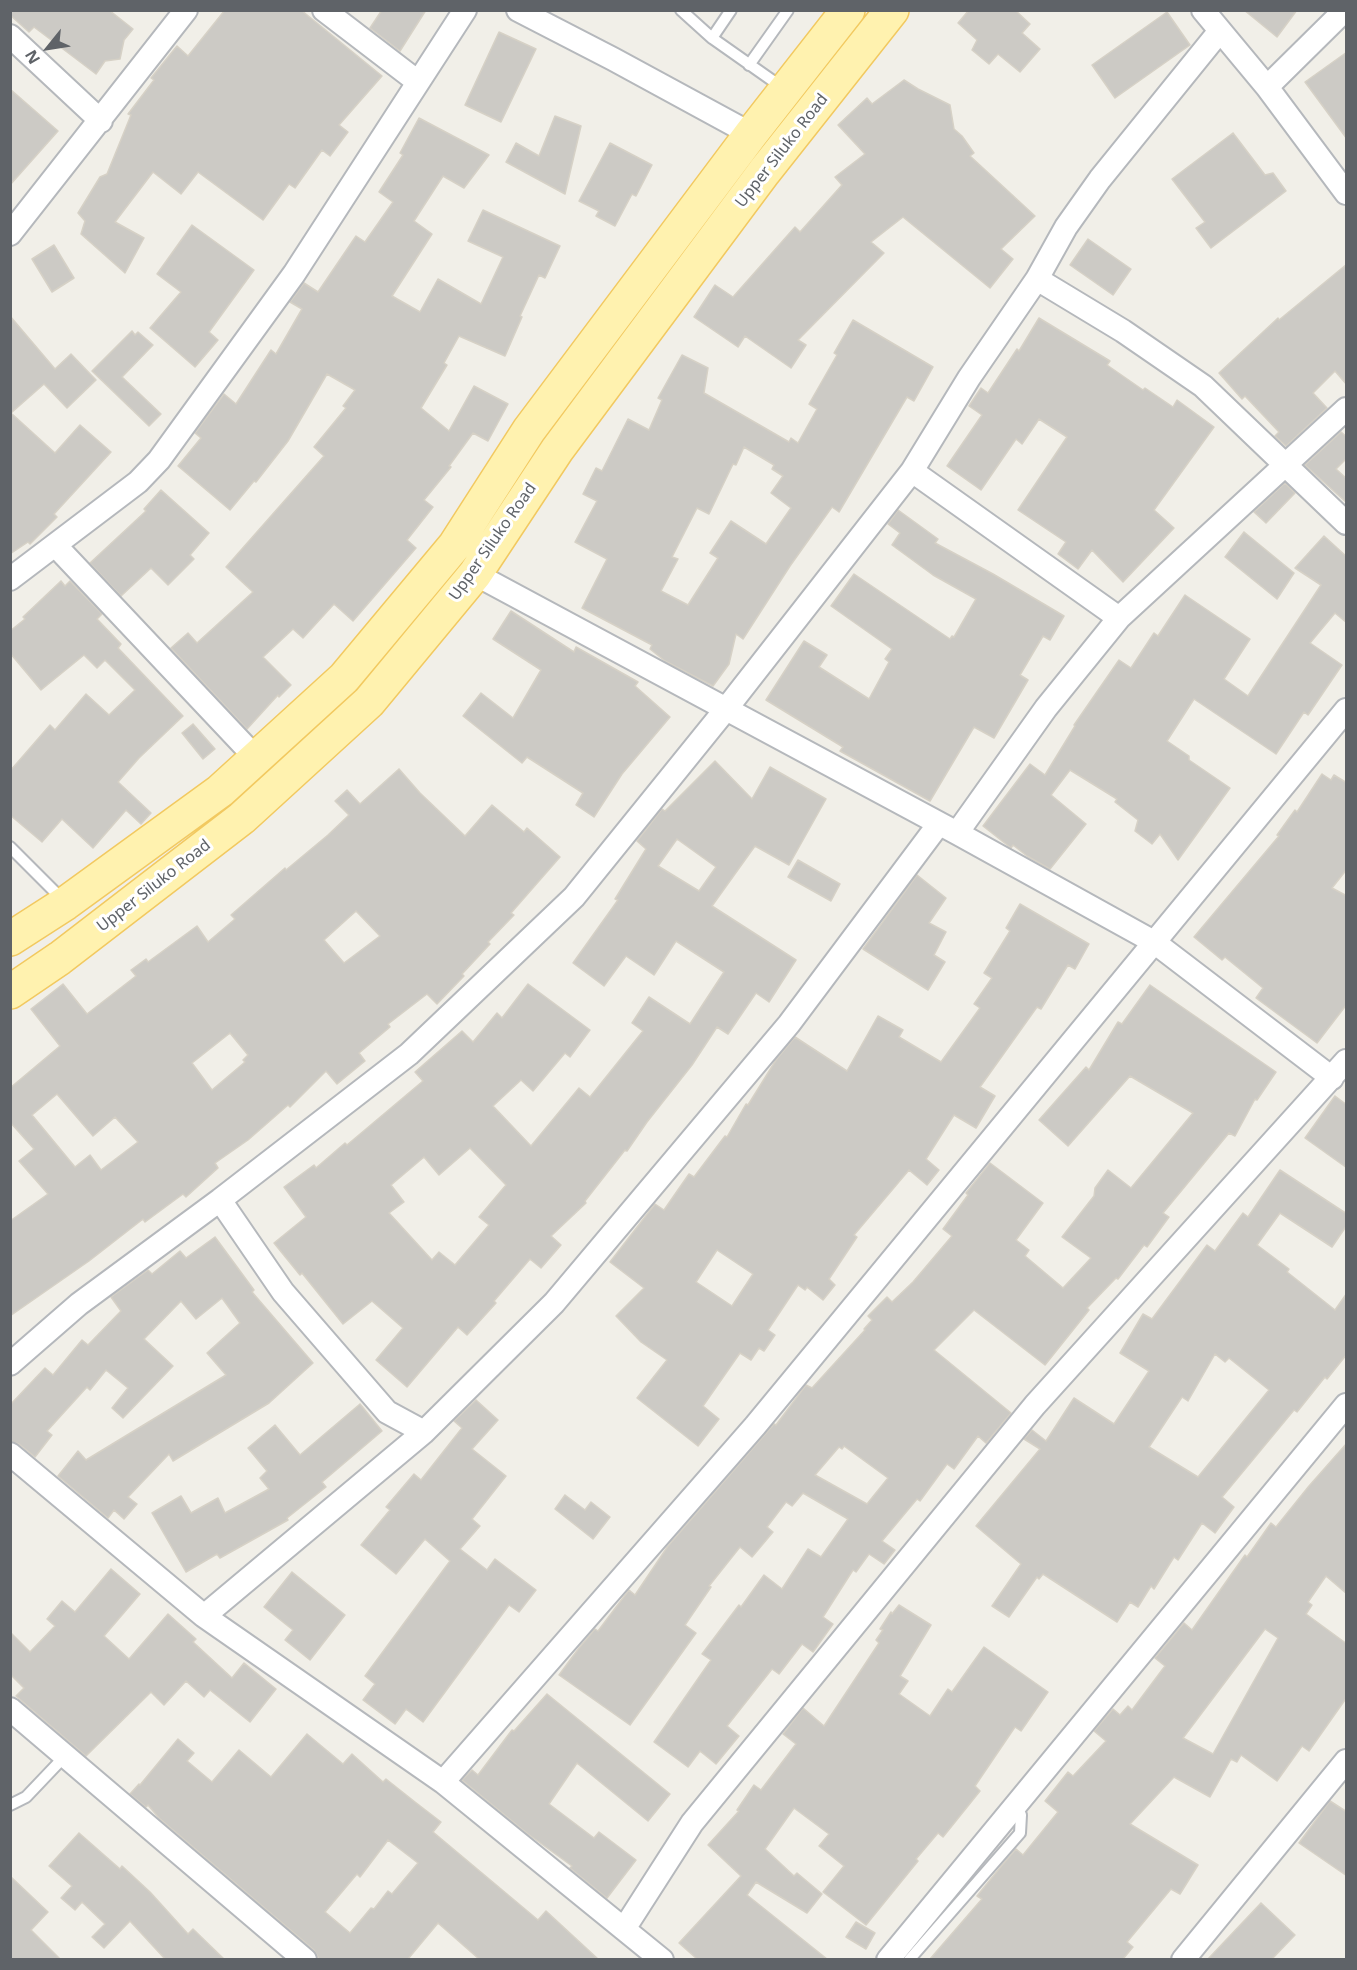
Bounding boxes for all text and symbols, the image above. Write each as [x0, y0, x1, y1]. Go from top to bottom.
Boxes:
north arrow [18, 18, 78, 78]
text: N [20, 46, 45, 68]
street label: Upper Siluko Road [732, 90, 832, 212]
street label: Upper Siluko Road [445, 480, 541, 604]
street label: Upper Siluko Road [93, 836, 215, 936]

